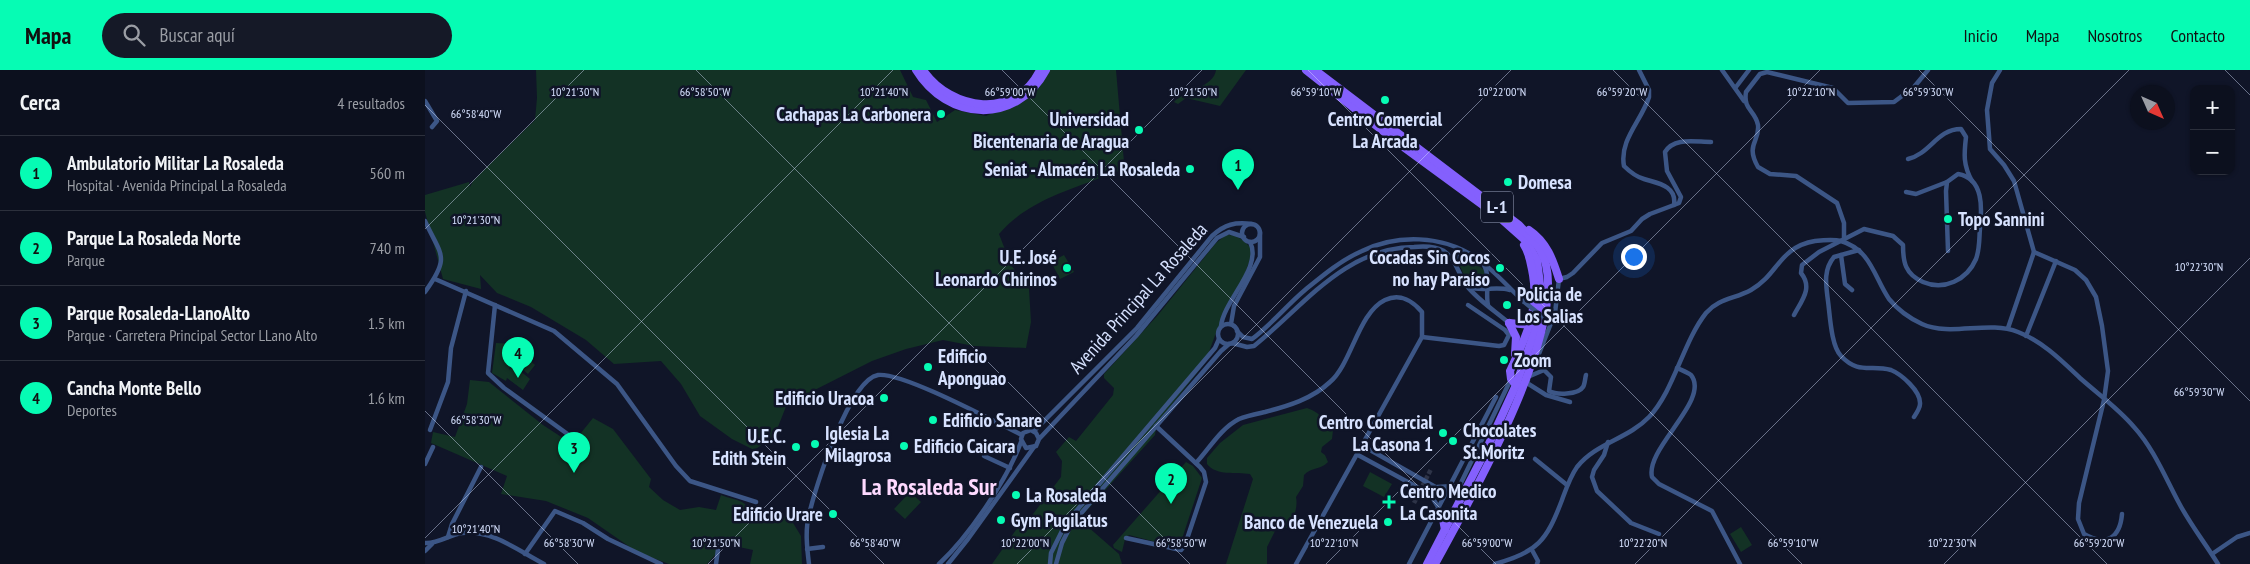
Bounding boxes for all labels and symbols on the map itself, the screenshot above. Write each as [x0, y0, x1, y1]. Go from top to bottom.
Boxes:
text: 10°21'30"N [551, 84, 599, 99]
text: 66°58'50"W [680, 84, 730, 99]
text: 10°21'40"N [860, 84, 908, 99]
text: 66°59'00"W [985, 84, 1035, 99]
text: 10°21'50"N [1169, 84, 1217, 99]
text: 66°59'10"W [1291, 84, 1341, 99]
text: 10°22'00"N [1478, 84, 1526, 99]
text: 66°59'20"W [1597, 84, 1647, 99]
text: 10°22'10"N [1787, 84, 1835, 99]
text: 66°59'30"W [1903, 84, 1953, 99]
north arrow [2130, 85, 2175, 130]
marker: Centro Comercial La Arcada [1379, 94, 1391, 106]
place label: Cachapas La Carbonera [776, 102, 931, 126]
text: 66°58'40"W [451, 106, 501, 121]
place label: Universidad Bicentenaria de Aragua [973, 107, 1129, 153]
place label: Centro Comercial La Arcada [1328, 107, 1443, 153]
marker: Cachapas La Carbonera [935, 108, 947, 120]
marker: Universidad Bicentenaria de Aragua [1133, 124, 1145, 136]
pin: 1 [1222, 149, 1254, 190]
place label: Seniat - Almacén La Rosaleda [984, 157, 1180, 181]
marker: Seniat - Almacén La Rosaleda [1184, 163, 1196, 175]
place label: Domesa [1518, 170, 1572, 194]
marker: Domesa [1502, 176, 1514, 188]
road number: L-1 [1481, 191, 1513, 222]
place label: Topo Sannini [1958, 207, 2045, 231]
text: 10°21'30"N [452, 212, 500, 227]
marker: Topo Sannini [1942, 213, 1954, 225]
street label: Avenida Principal La Rosaleda [1064, 218, 1212, 378]
your location [1621, 244, 1647, 270]
place label: U.E. José Leonardo Chirinos [935, 245, 1057, 291]
place label: Cocadas Sin Cocos no hay Paraíso [1369, 245, 1490, 291]
text: 10°22'30"N [2175, 259, 2223, 274]
marker: U.E. José Leonardo Chirinos [1061, 262, 1073, 274]
marker: Cocadas Sin Cocos no hay Paraíso [1494, 262, 1506, 274]
place label: Policia de Los Salias [1517, 282, 1583, 328]
marker: Policia de Los Salias [1501, 299, 1513, 311]
pin: 4 [502, 337, 534, 378]
place label: Edificio Aponguao [937, 344, 1006, 390]
place label: Zoom [1514, 348, 1551, 372]
marker: Zoom [1498, 354, 1510, 366]
marker: Edificio Aponguao [922, 361, 934, 373]
text: 66°59'30"W [2174, 384, 2224, 399]
place label: Edificio Uracoa [775, 386, 874, 410]
marker: Edificio Uracoa [878, 392, 890, 404]
place label: Edificio Sanare [943, 408, 1042, 432]
place label: Centro Comercial La Casona 1 [1319, 410, 1433, 456]
text: 66°58'30"W [451, 412, 501, 427]
marker: Edificio Sanare [927, 414, 939, 426]
place label: Chocolates St.Moritz [1463, 418, 1537, 464]
place label: Iglesia La Milagrosa [825, 421, 891, 467]
place label: U.E.C. Edith Stein [712, 424, 786, 470]
marker: Centro Comercial La Casona 1 [1437, 427, 1449, 439]
pin: 3 [558, 432, 590, 473]
place label: Edificio Caicara [914, 434, 1015, 458]
marker: Chocolates St.Moritz [1447, 435, 1459, 447]
marker: Iglesia La Milagrosa [809, 438, 821, 450]
marker: Edificio Caicara [898, 440, 910, 452]
marker: U.E.C. Edith Stein [790, 441, 802, 453]
pin: 2 [1155, 463, 1187, 504]
district label: La Rosaleda Sur [862, 471, 997, 502]
place label: Centro Medico La Casonita [1400, 479, 1497, 525]
place label: La Rosaleda [1026, 483, 1107, 507]
marker: La Rosaleda [1010, 489, 1022, 501]
marker: Centro Medico La Casonita [1382, 495, 1396, 509]
place label: Edificio Urare [733, 502, 823, 526]
marker: Edificio Urare [827, 508, 839, 520]
place label: Gym Pugilatus [1011, 508, 1108, 532]
place label: Banco de Venezuela [1244, 510, 1378, 534]
marker: Gym Pugilatus [995, 514, 1007, 526]
marker: Banco de Venezuela [1382, 516, 1394, 528]
text: 10°21'40"N [452, 521, 500, 536]
text: 66°58'30"W [544, 535, 594, 550]
text: 10°21'50"N [692, 535, 740, 550]
text: 66°58'40"W [850, 535, 900, 550]
text: 10°22'00"N [1001, 535, 1049, 550]
text: 66°58'50"W [1156, 535, 1206, 550]
text: 10°22'10"N [1310, 535, 1358, 550]
text: 66°59'00"W [1462, 535, 1512, 550]
text: 10°22'20"N [1619, 535, 1667, 550]
text: 66°59'10"W [1768, 535, 1818, 550]
text: 10°22'30"N [1928, 535, 1976, 550]
text: 66°59'20"W [2074, 535, 2124, 550]

